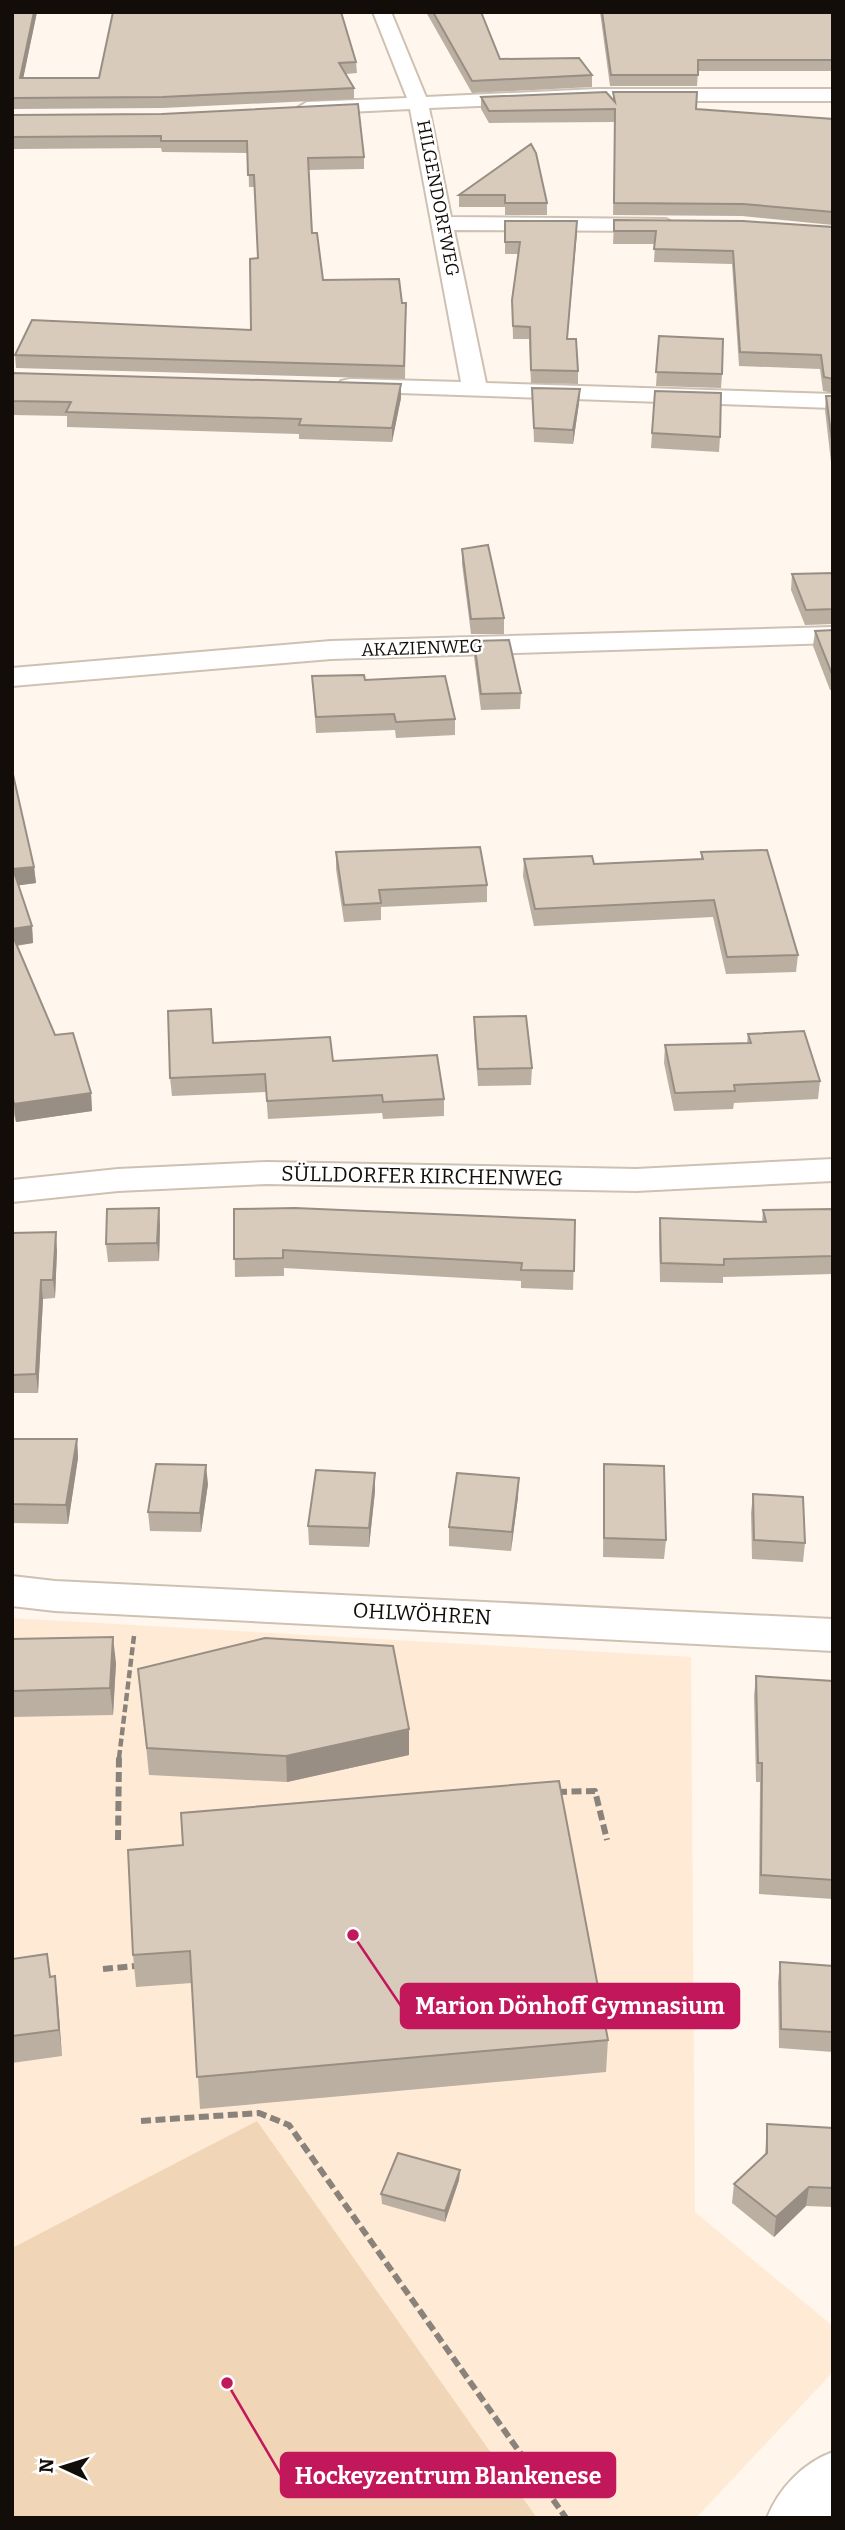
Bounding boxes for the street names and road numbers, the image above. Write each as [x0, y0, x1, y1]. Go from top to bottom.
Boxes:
street label: HILGENDORFWEG [412, 118, 464, 278]
street label: AKAZIENWEG [361, 635, 483, 661]
street label: SÜLLDORFER KIRCHENWEG [281, 1161, 563, 1191]
street label: OHLWÖHREN [352, 1597, 492, 1631]

